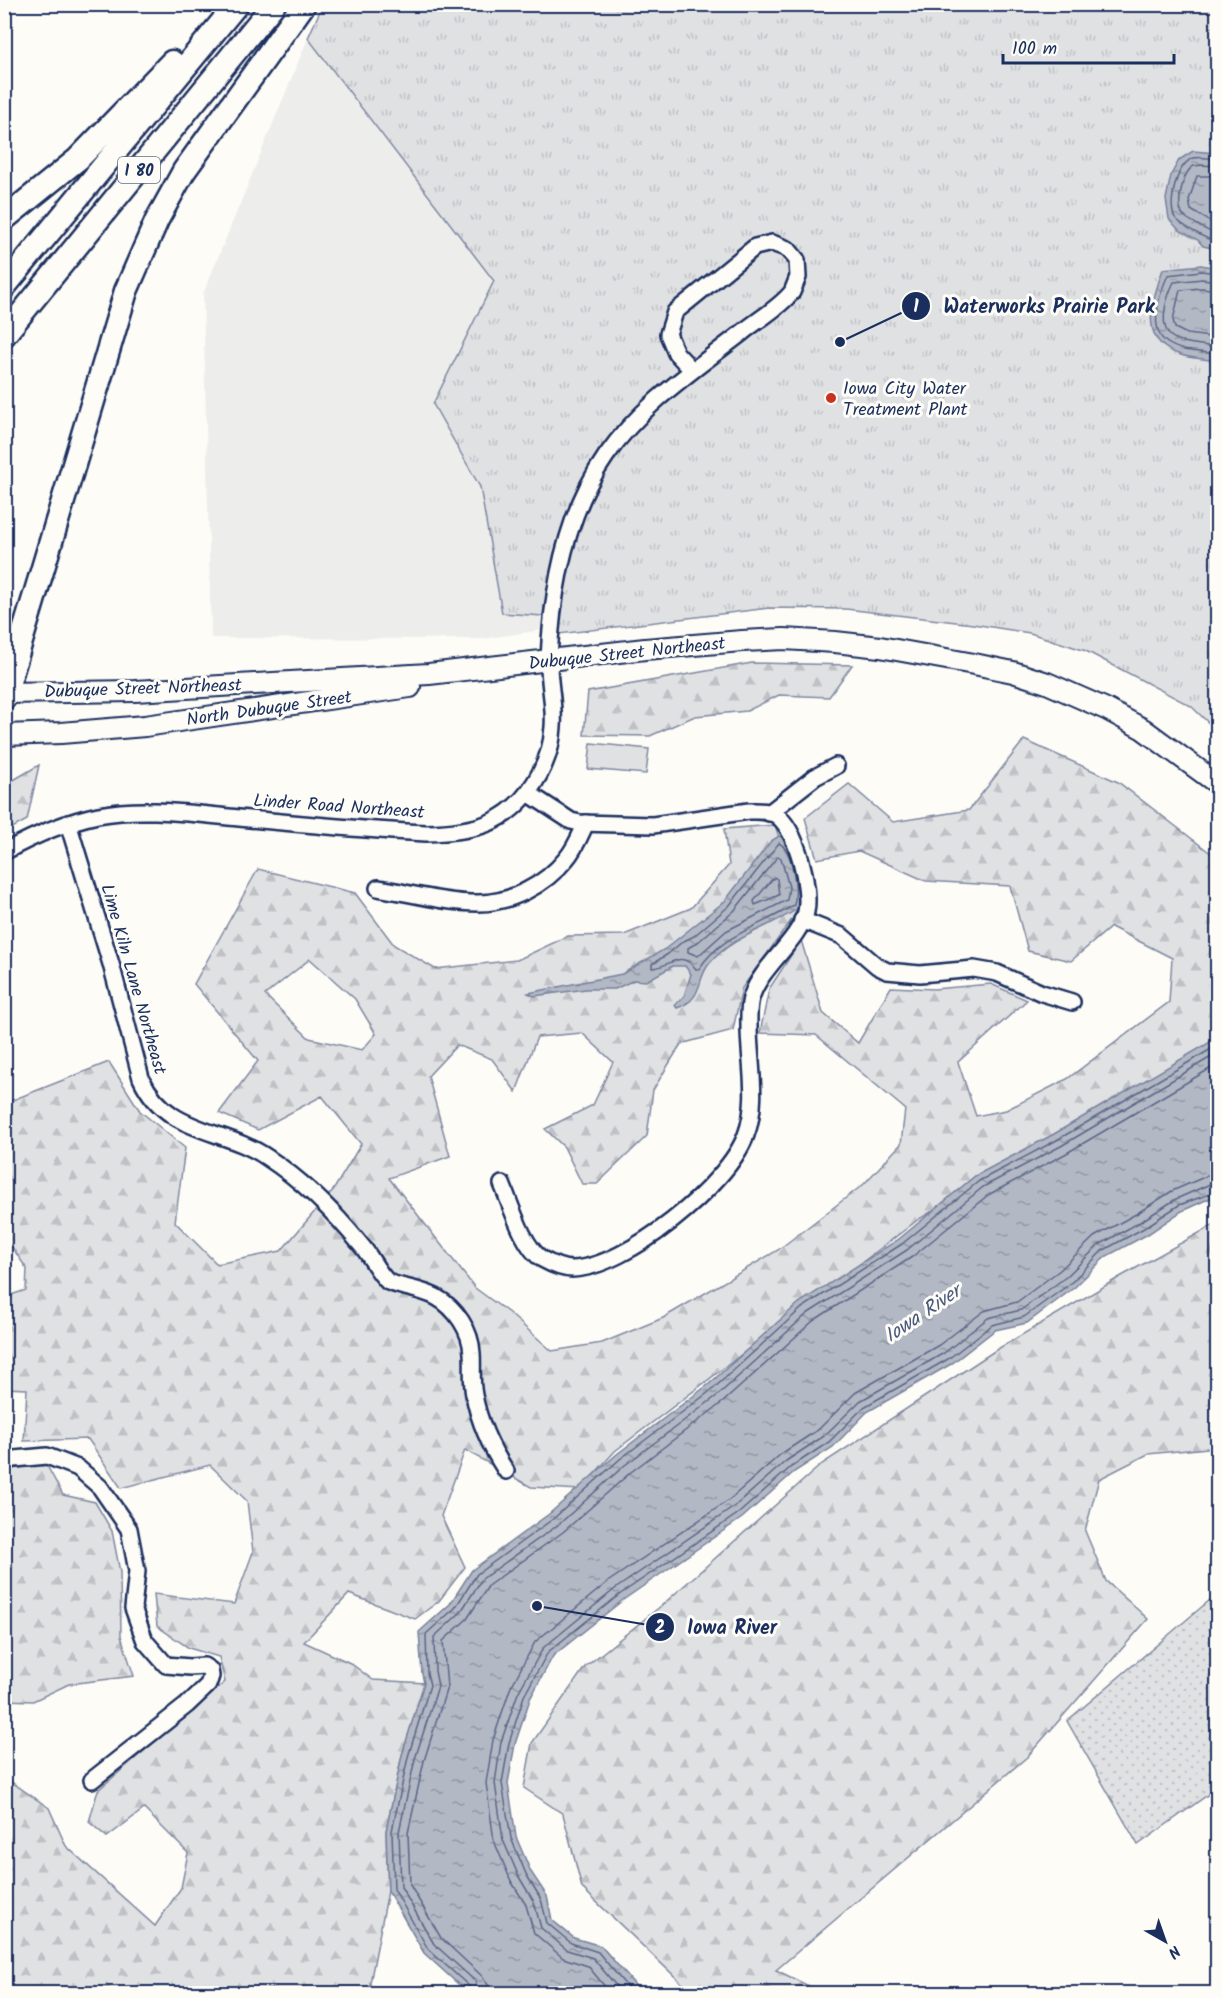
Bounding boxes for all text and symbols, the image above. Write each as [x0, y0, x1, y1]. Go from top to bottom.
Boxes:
scale bar [1003, 27, 1174, 65]
text: 100 m [1012, 35, 1057, 64]
road number: I 80 [118, 157, 160, 183]
callout: Waterworks Prairie Park [901, 287, 1167, 325]
text: Waterworks Prairie Park [943, 292, 1156, 324]
text: 1 [913, 293, 919, 322]
place label: Iowa City Water Treatment Plant [843, 375, 969, 425]
marker: Iowa City Water Treatment Plant [824, 391, 838, 405]
street label: Dubuque Street Northeast [527, 630, 728, 679]
street label: Dubuque Street Northeast [44, 672, 243, 707]
street label: North Dubuque Street [185, 683, 355, 735]
street label: Linder Road Northeast [252, 787, 426, 828]
street label: Lime Kiln Lane Northeast [91, 881, 174, 1079]
water label: Iowa River [878, 1275, 972, 1352]
callout: Iowa River [645, 1608, 789, 1646]
text: Iowa River [687, 1613, 778, 1645]
text: 2 [655, 1614, 665, 1643]
north arrow [1135, 1911, 1195, 1971]
text: N [1162, 1939, 1186, 1964]

